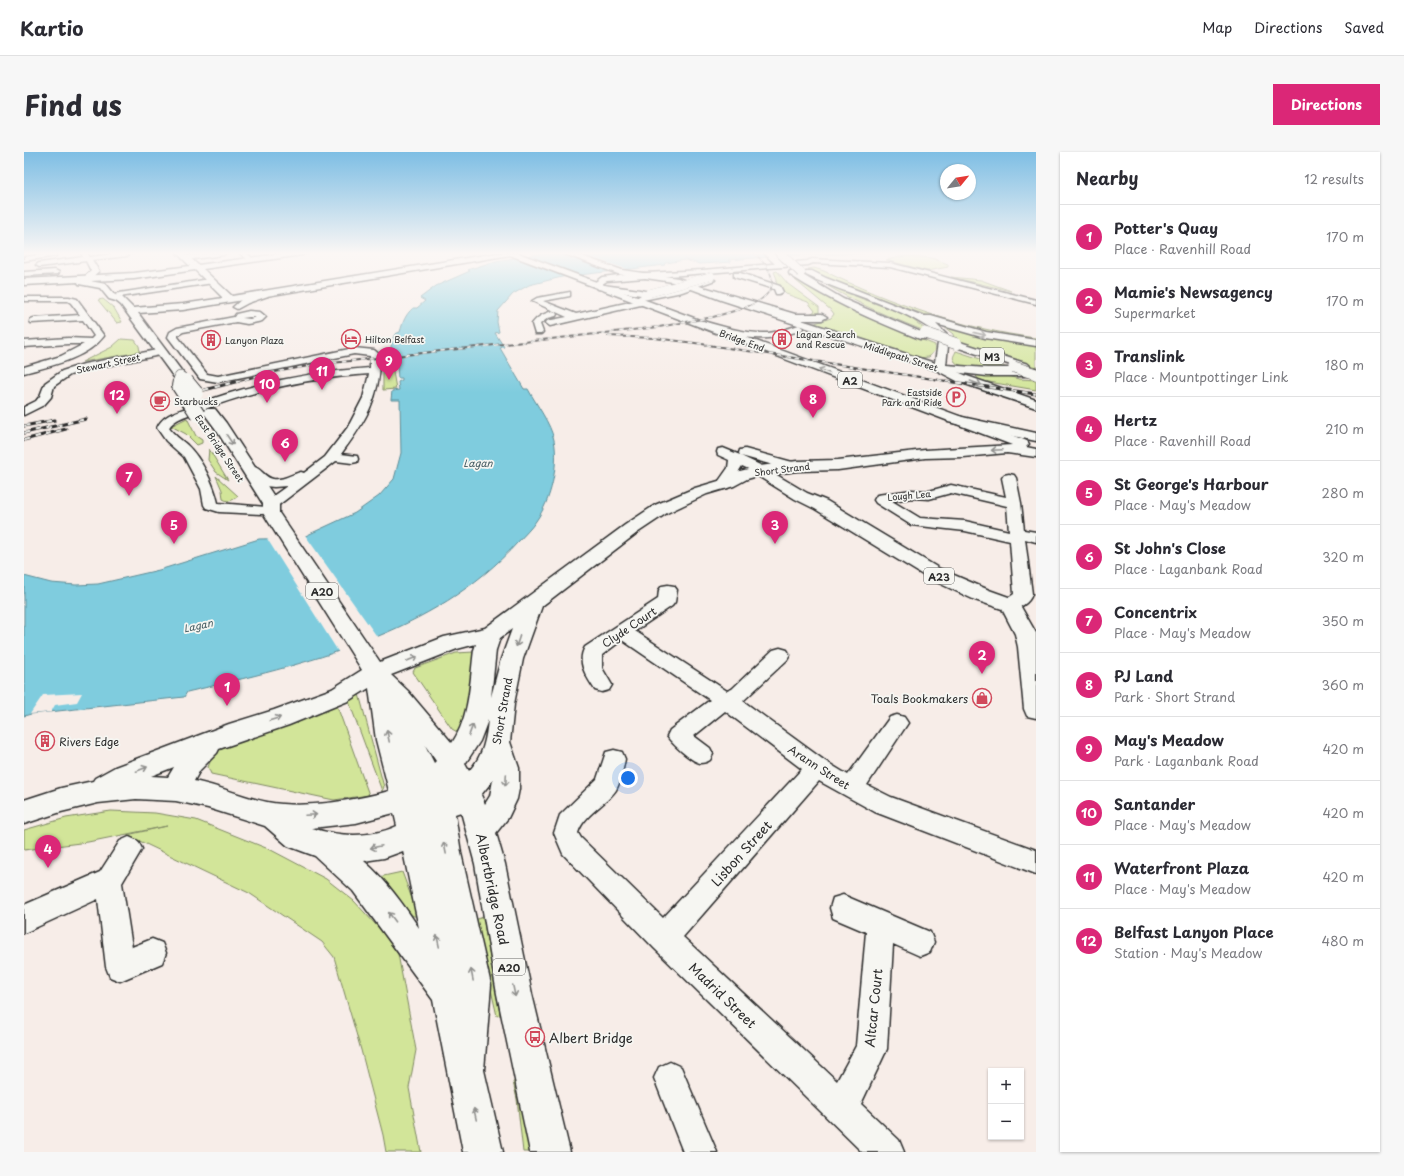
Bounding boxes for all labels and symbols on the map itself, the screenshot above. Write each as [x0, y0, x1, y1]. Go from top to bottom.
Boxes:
north arrow [940, 164, 976, 200]
street label: Bridge End [718, 325, 766, 355]
place label: Lagan Search and Rescue [796, 327, 856, 351]
hotel icon: Hilton Belfast [340, 328, 362, 350]
building icon: Lagan Search and Rescue [771, 328, 793, 350]
building icon: Lanyon Plaza [200, 329, 222, 351]
one-way arrow [973, 331, 986, 338]
place label: Hilton Belfast [365, 332, 425, 346]
place label: Lanyon Plaza [225, 333, 284, 347]
street label: Middlepath Street [862, 337, 940, 375]
pin: 9 [376, 347, 402, 380]
road number: M3 [980, 348, 1004, 364]
street label: Stewart Street [75, 349, 142, 377]
pin: 11 [309, 357, 335, 390]
one-way arrow [819, 366, 831, 374]
pin: 10 [254, 370, 280, 403]
road number: A2 [838, 372, 862, 388]
one-way arrow [970, 380, 982, 388]
pin: 12 [104, 381, 130, 414]
pin: 8 [800, 385, 826, 418]
place label: Eastside Park and Ride [882, 385, 942, 409]
parking icon: Eastside Park and Ride [945, 386, 967, 408]
cafe icon: Starbucks [149, 390, 171, 412]
place label: Starbucks [174, 394, 218, 408]
street label: East Bridge Street [192, 411, 248, 485]
pin: 6 [272, 429, 298, 462]
one-way arrow [226, 434, 234, 445]
one-way arrow [991, 446, 1004, 453]
water label: Lagan [463, 455, 494, 470]
street label: Short Strand [754, 459, 811, 479]
pin: 7 [116, 463, 142, 496]
street label: Lough Lea [887, 486, 932, 504]
pin: 5 [161, 511, 187, 544]
pin: 3 [762, 511, 788, 544]
road number: A23 [924, 568, 954, 584]
road number: A20 [306, 583, 338, 599]
street label: Clyde Court [598, 602, 660, 652]
water label: Lagan [182, 614, 215, 635]
one-way arrow [513, 635, 521, 647]
pin: 2 [969, 641, 995, 674]
one-way arrow [405, 655, 417, 662]
pin: 1 [214, 673, 240, 706]
street label: Short Strand [488, 676, 516, 746]
shop icon: Toals Bookmakers [971, 687, 993, 709]
place label: Toals Bookmakers [871, 690, 968, 707]
one-way arrow [269, 715, 281, 723]
one-way arrow [468, 724, 476, 736]
building icon: Rivers Edge [34, 730, 56, 752]
one-way arrow [384, 730, 392, 743]
place label: Rivers Edge [59, 733, 119, 750]
street label: Arann Street [785, 741, 854, 794]
one-way arrow [135, 764, 147, 772]
your location [618, 768, 638, 788]
one-way arrow [503, 773, 510, 786]
one-way arrow [304, 812, 317, 819]
street label: Lisbon Street [706, 816, 776, 890]
street label: Albertbridge Road [472, 831, 514, 947]
pin: 4 [35, 835, 61, 868]
one-way arrow [441, 841, 449, 854]
one-way arrow [370, 843, 383, 851]
one-way arrow [388, 912, 397, 923]
one-way arrow [433, 935, 441, 948]
street label: Madrid Street [685, 958, 761, 1032]
road number: A20 [493, 959, 525, 975]
street label: Altcar Court [859, 968, 887, 1048]
one-way arrow [467, 969, 475, 982]
one-way arrow [510, 984, 518, 997]
bus stop icon: Albert Bridge [524, 1026, 546, 1048]
place label: Albert Bridge [549, 1028, 633, 1047]
one-way arrow [471, 1108, 479, 1121]

